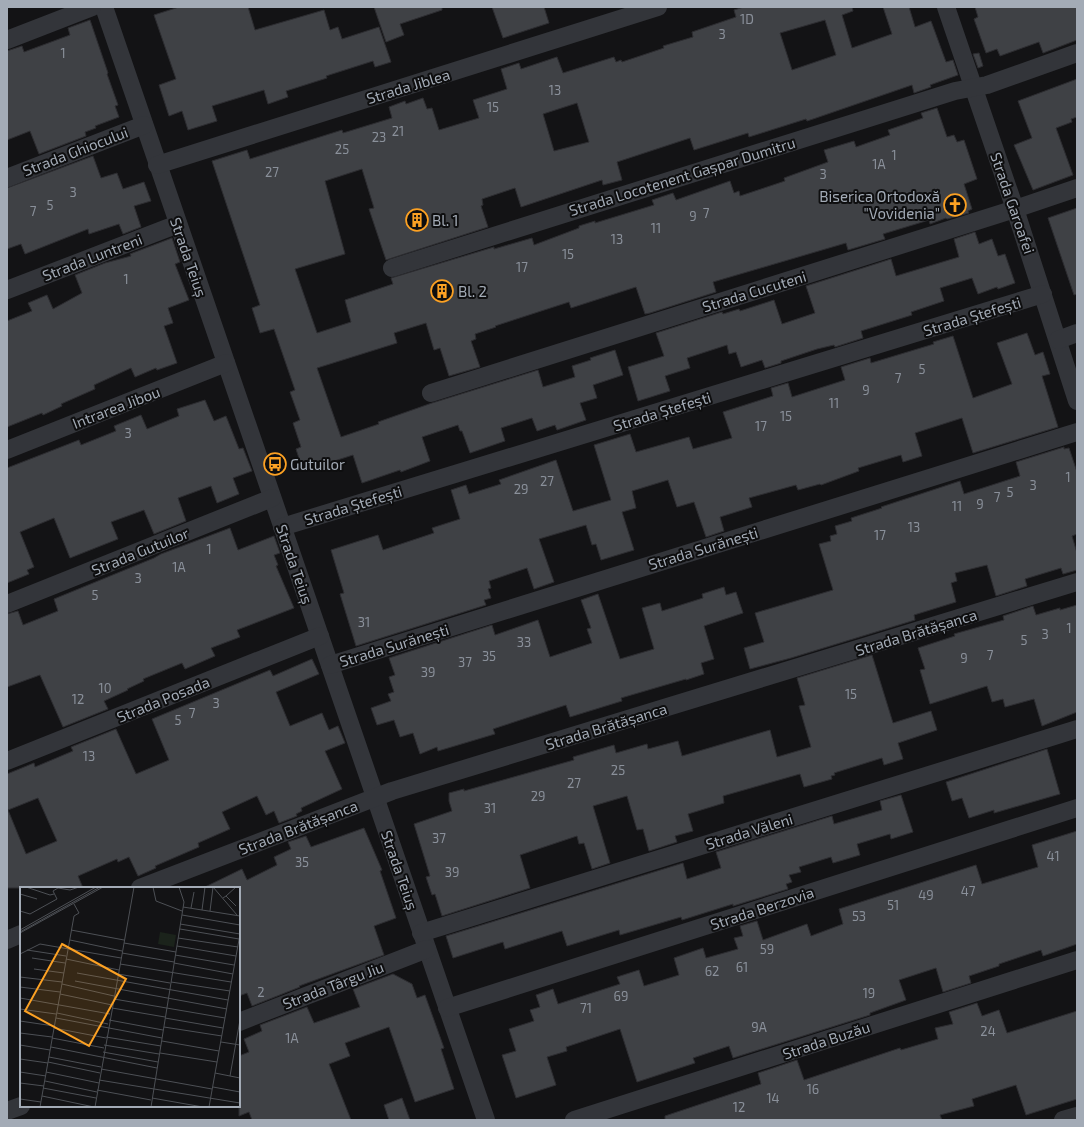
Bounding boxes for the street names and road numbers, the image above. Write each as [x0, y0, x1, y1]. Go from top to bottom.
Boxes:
street label: Strada Jiblea [364, 65, 452, 107]
street label: Strada Ghiocului [20, 123, 130, 179]
street label: Strada Locotenent Gașpar Dumitru [567, 133, 798, 221]
street label: Strada Garoafei [987, 150, 1039, 256]
street label: Strada Teiuș [165, 215, 211, 300]
street label: Strada Luntreni [40, 230, 144, 284]
street label: Strada Cucuteni [700, 267, 808, 315]
street label: Strada Ștefești [921, 293, 1024, 341]
street label: Intrarea Jibou [70, 382, 162, 432]
street label: Strada Ștefești [611, 388, 714, 436]
street label: Strada Ștefești [302, 482, 405, 530]
street label: Strada Teiuș [271, 522, 317, 607]
street label: Strada Gutuilor [89, 523, 191, 579]
street label: Strada Surănești [646, 523, 760, 575]
street label: Strada Brătășanca [853, 605, 980, 661]
street label: Strada Surănești [337, 620, 451, 672]
street label: Strada Posada [114, 672, 212, 726]
street label: Strada Brătășanca [543, 699, 670, 755]
street label: Strada Brătășanca [236, 796, 361, 860]
street label: Strada Văleni [703, 809, 795, 853]
street label: Strada Teiuș [376, 828, 422, 913]
street label: Strada Berzovia [708, 883, 816, 933]
street label: Strada Târgu Jiu [280, 957, 386, 1013]
street label: Strada Buzău [780, 1017, 872, 1063]

